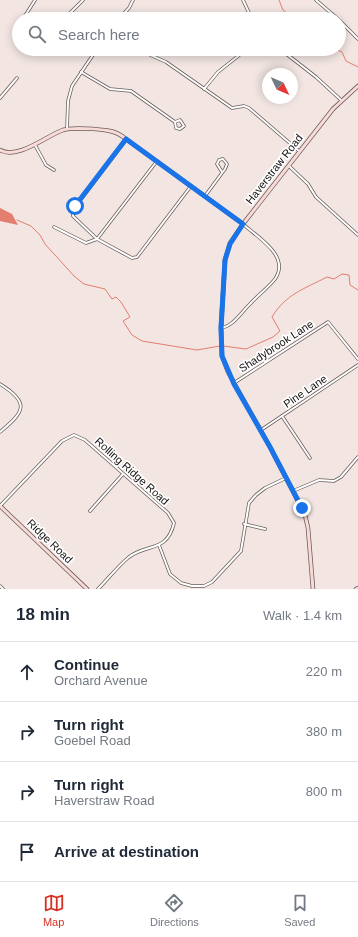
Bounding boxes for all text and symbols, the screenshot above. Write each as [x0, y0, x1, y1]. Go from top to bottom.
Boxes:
search box [12, 12, 346, 56]
icon: search [26, 23, 48, 45]
text: Search here [58, 26, 140, 43]
north arrow [262, 68, 298, 104]
street label: Haverstraw Road [243, 132, 305, 206]
route start [66, 197, 84, 215]
street label: Shadybrook Lane [237, 317, 315, 375]
street label: Pine Lane [281, 372, 329, 410]
street label: Rolling Ridge Road [93, 435, 171, 507]
route end [293, 499, 311, 517]
street label: Ridge Road [25, 517, 75, 565]
text: 18 min [16, 605, 70, 624]
text: Walk · 1.4 km [263, 608, 342, 623]
text: Continue [54, 656, 119, 673]
icon: ahead [16, 661, 38, 683]
text: 220 m [306, 664, 342, 679]
text: Orchard Avenue [54, 673, 148, 688]
text: Turn right [54, 716, 124, 733]
icon: right [16, 721, 38, 743]
text: 380 m [306, 724, 342, 739]
text: Goebel Road [54, 733, 131, 748]
text: Turn right [54, 776, 124, 793]
icon: right [16, 781, 38, 803]
text: 800 m [306, 784, 342, 799]
text: Haverstraw Road [54, 793, 154, 808]
icon: arrive [16, 841, 38, 863]
text: Arrive at destination [54, 843, 199, 860]
tab: Map [43, 892, 65, 928]
tab: Directions [150, 892, 199, 928]
tab: Saved [284, 892, 315, 928]

